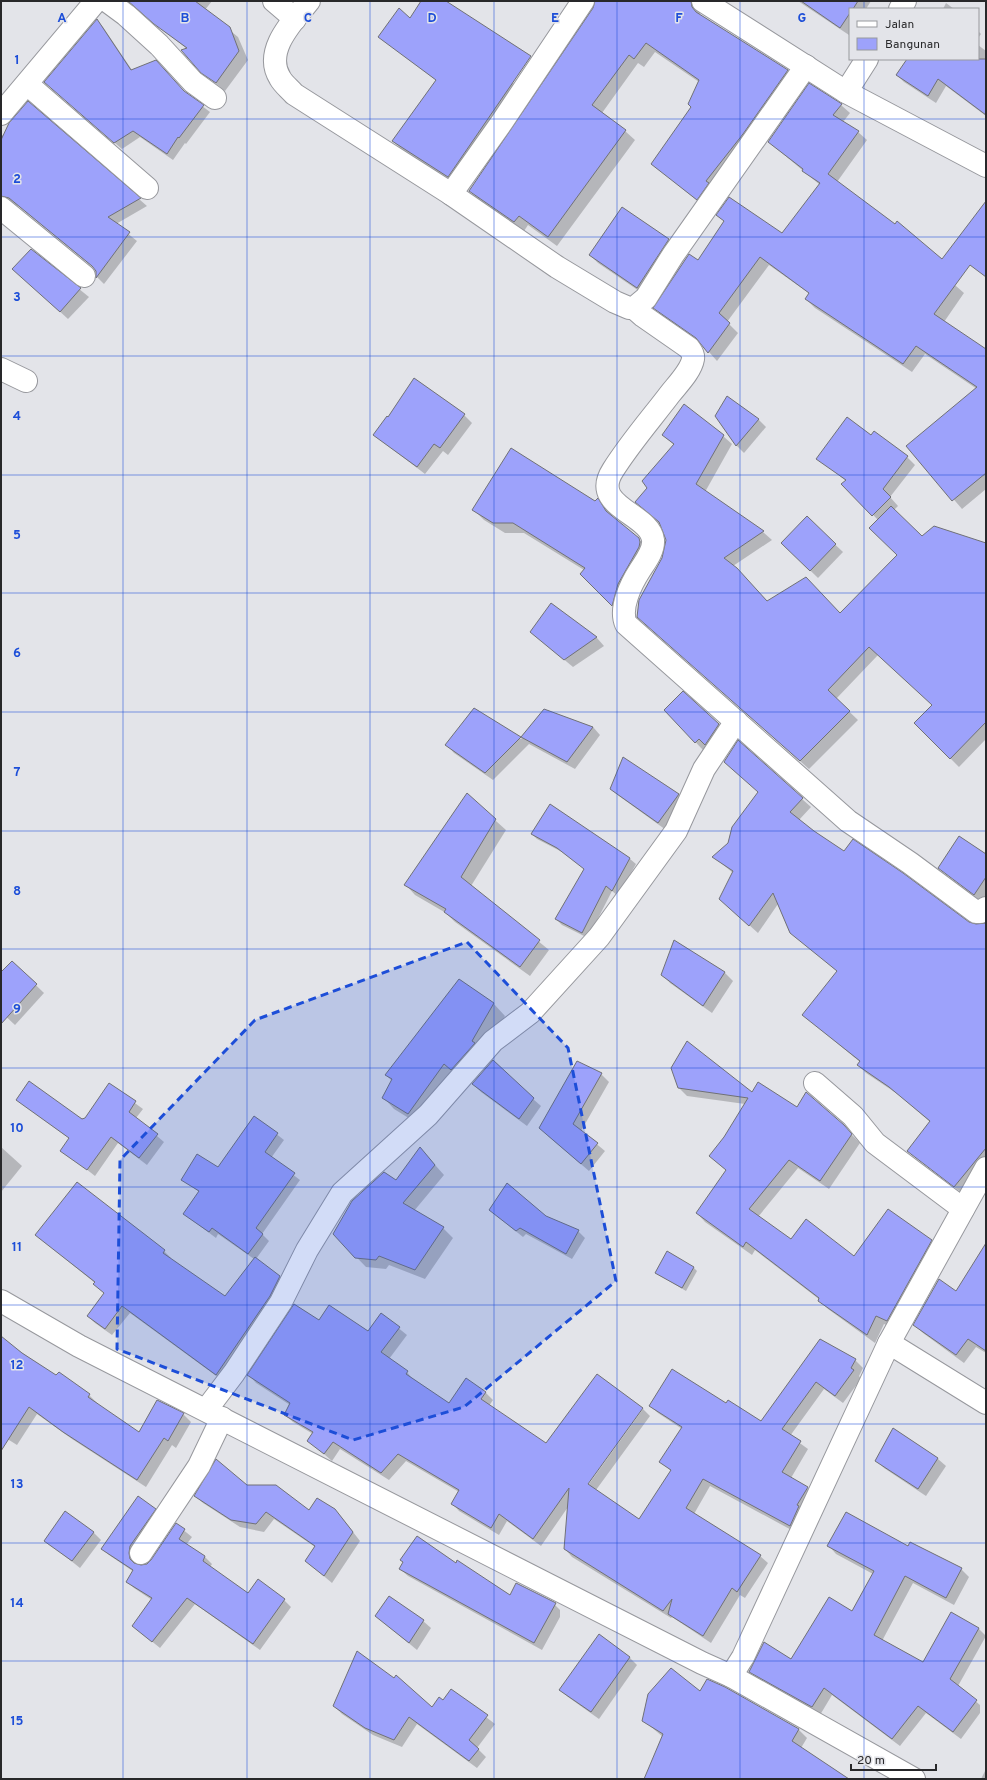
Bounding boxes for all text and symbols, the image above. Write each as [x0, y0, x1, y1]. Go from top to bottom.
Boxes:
legend [849, 8, 979, 60]
text: A [57, 11, 67, 27]
text: B [181, 11, 190, 27]
text: C [304, 11, 312, 27]
text: D [427, 11, 437, 27]
text: E [551, 11, 559, 27]
text: F [675, 11, 683, 27]
text: G [798, 11, 807, 27]
text: Jalan [885, 17, 914, 33]
text: Bangunan [885, 37, 940, 53]
text: 1 [14, 53, 20, 69]
text: 2 [13, 172, 21, 188]
text: 3 [13, 290, 21, 306]
text: 4 [13, 409, 21, 425]
text: 5 [13, 528, 21, 544]
text: 6 [13, 646, 21, 662]
text: 7 [14, 765, 21, 781]
text: 8 [13, 884, 21, 900]
text: 9 [13, 1002, 21, 1018]
text: 10 [10, 1121, 24, 1137]
text: 11 [12, 1240, 22, 1256]
text: 12 [10, 1358, 24, 1374]
text: 13 [11, 1477, 24, 1493]
text: 14 [10, 1596, 24, 1612]
text: 15 [10, 1714, 24, 1730]
scale bar [851, 1746, 936, 1772]
text: 20 m [857, 1753, 885, 1769]

